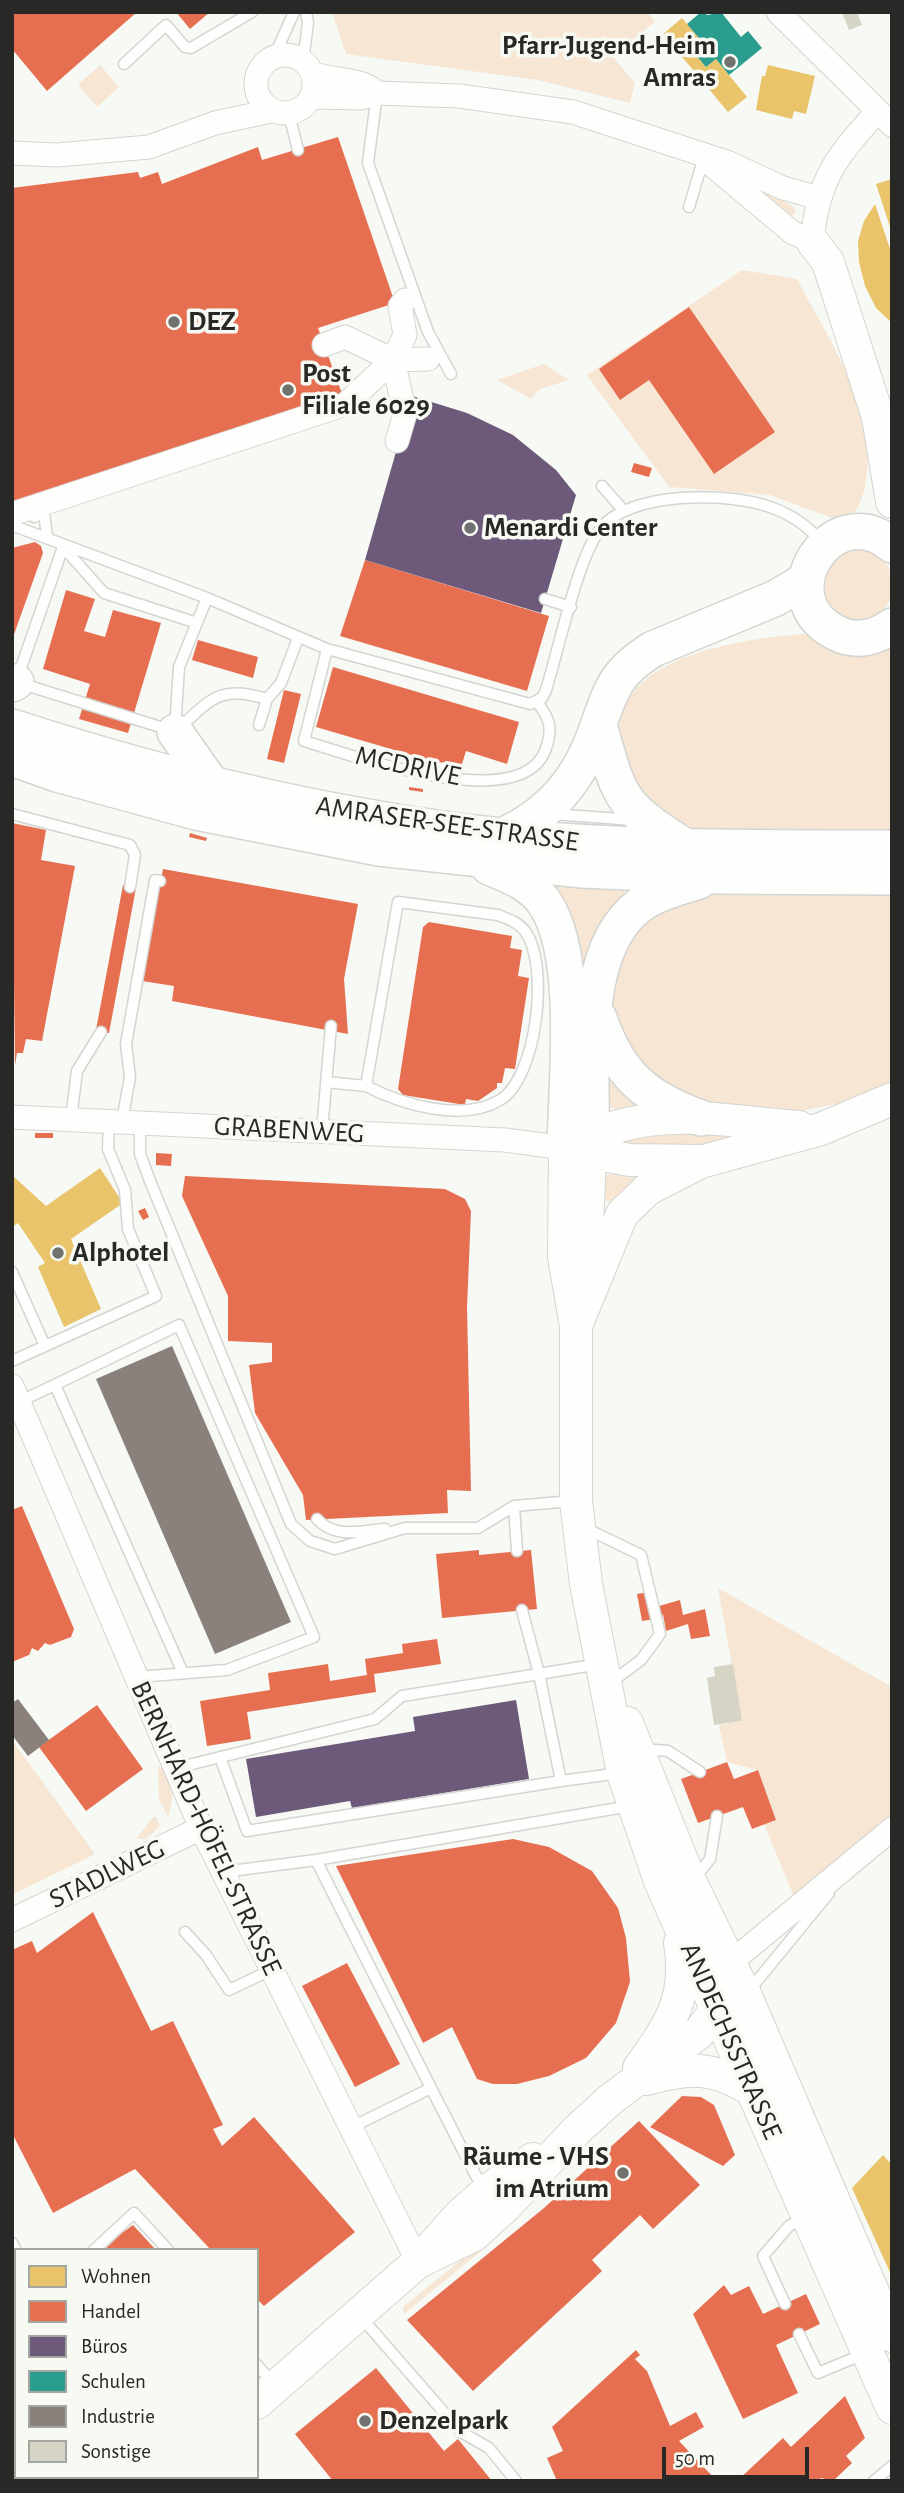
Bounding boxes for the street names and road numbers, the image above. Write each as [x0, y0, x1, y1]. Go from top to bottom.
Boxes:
street label: MCDRIVE [352, 738, 464, 794]
street label: AMRASER-SEE-STRASSE [313, 789, 581, 859]
street label: GRABENWEG [213, 1109, 365, 1151]
street label: BERNHARD-HÖFEL-STRASSE [123, 1676, 289, 1980]
street label: STADLWEG [44, 1832, 170, 1916]
street label: ANDECHSSTRASSE [673, 1938, 789, 2144]

